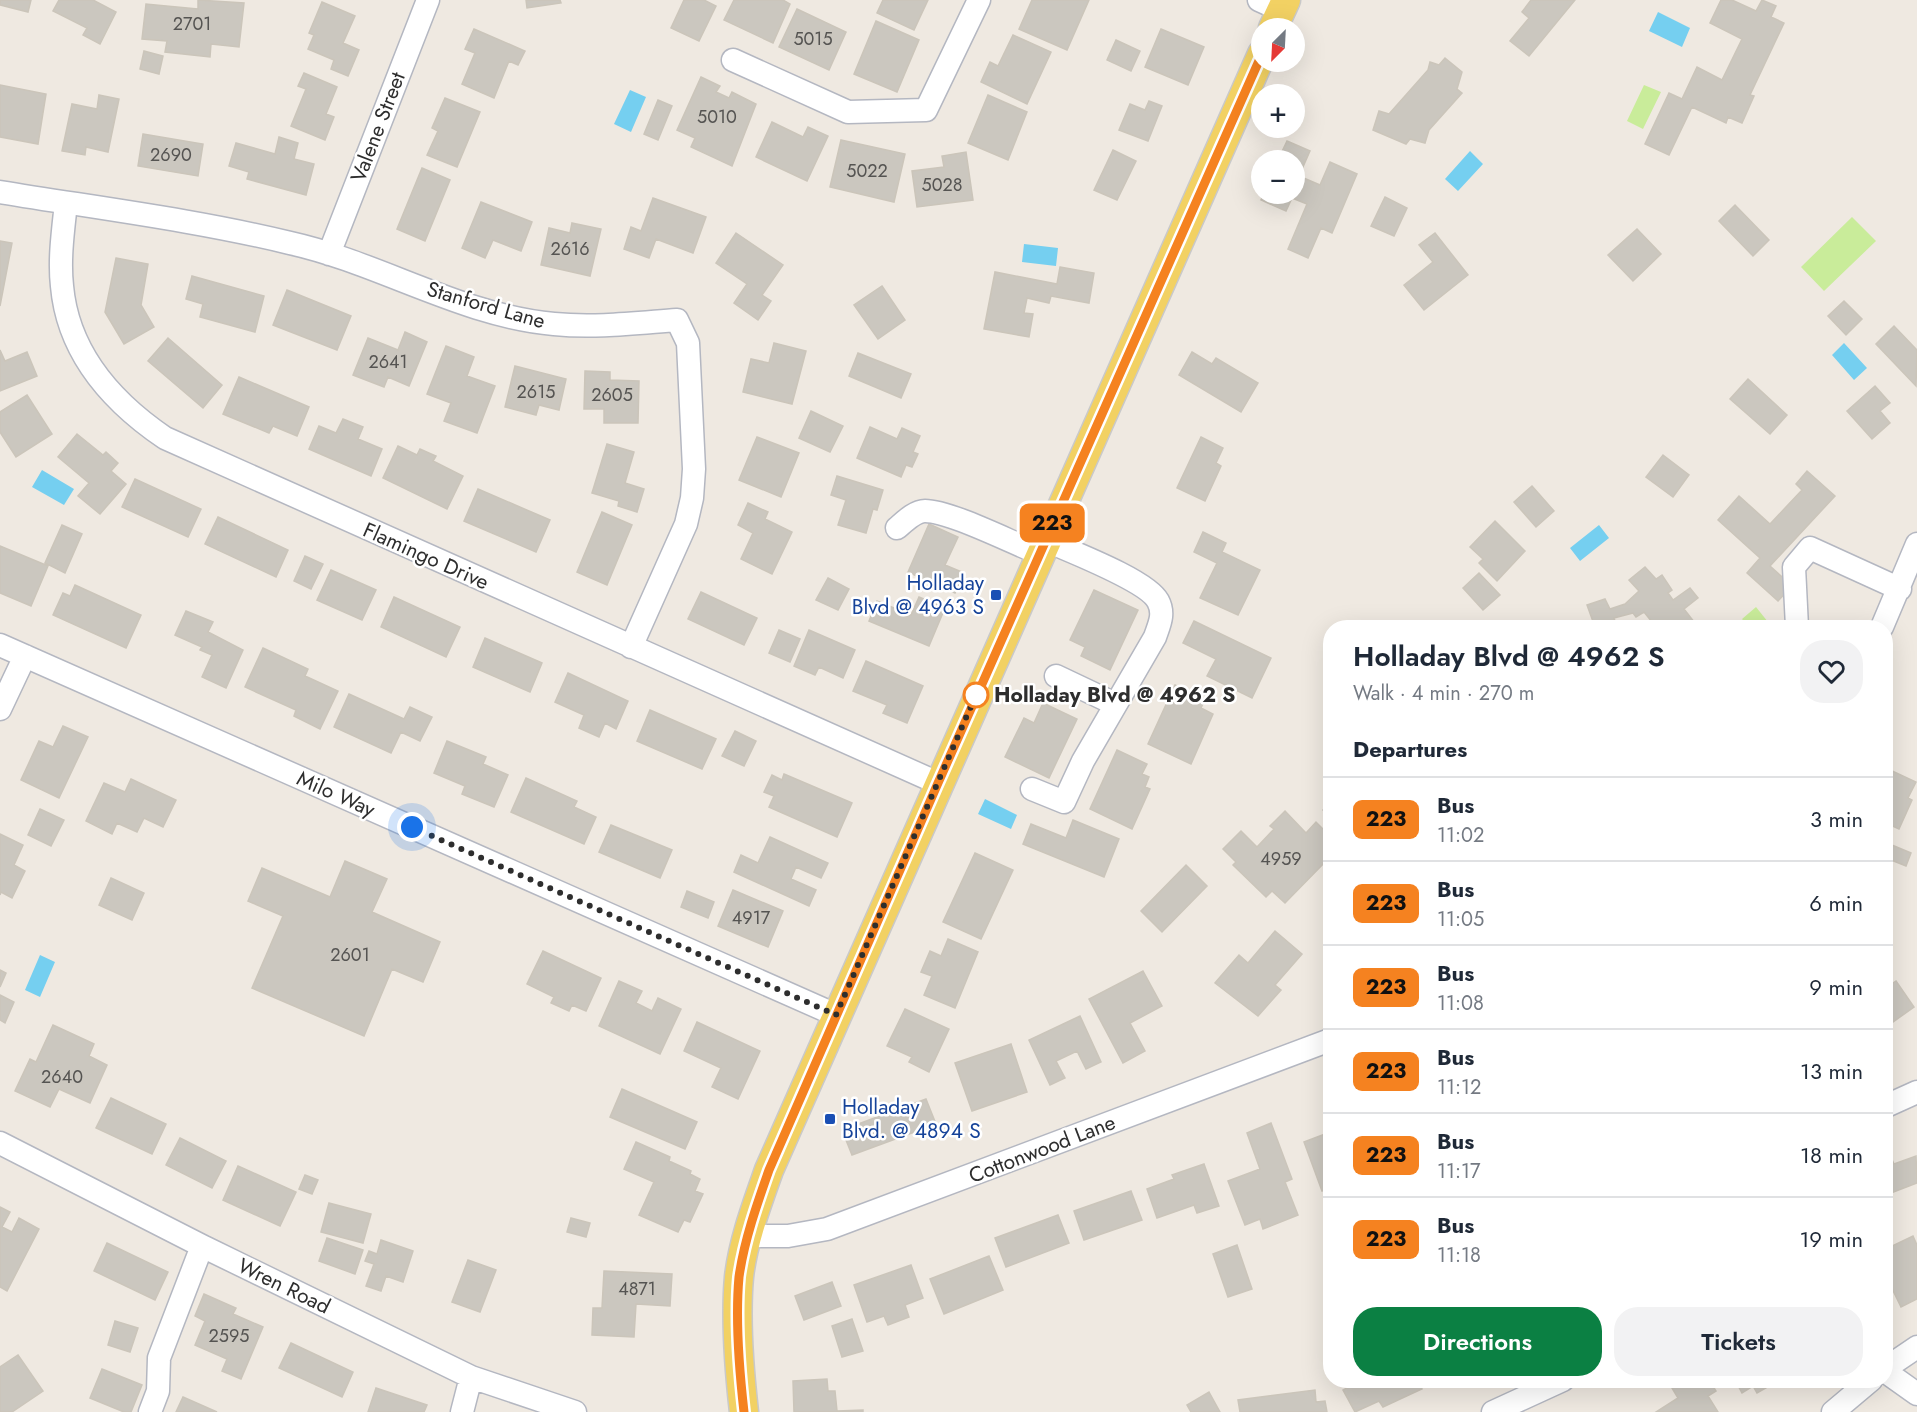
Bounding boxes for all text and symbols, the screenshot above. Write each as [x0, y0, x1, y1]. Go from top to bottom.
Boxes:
house number: 2701 [173, 11, 211, 37]
north arrow [1251, 18, 1305, 72]
map controls [1251, 18, 1305, 204]
house number: 5015 [793, 26, 833, 52]
street label: Valene Street [343, 68, 413, 186]
button: + [1251, 84, 1305, 138]
house number: 5010 [697, 104, 737, 130]
house number: 2690 [150, 142, 192, 168]
button: − [1251, 150, 1305, 204]
house number: 5022 [846, 158, 888, 184]
house number: 5028 [921, 172, 963, 198]
house number: 2616 [550, 236, 590, 262]
street label: Stanford Lane [423, 274, 549, 336]
house number: 2641 [368, 349, 408, 375]
house number: 2615 [517, 379, 555, 405]
house number: 2605 [591, 382, 633, 408]
line badge: 223 [1018, 504, 1086, 542]
text: 223 [1032, 508, 1072, 538]
street label: Flamingo Drive [358, 515, 494, 597]
place label: Holladay Blvd @ 4963 S [852, 568, 985, 622]
marker: Holladay Blvd @ 4963 S [989, 588, 1003, 602]
text: Holladay Blvd @ 4962 S [1353, 636, 1664, 677]
button: heart [1800, 640, 1863, 703]
text: Walk · 4 min · 270 m [1353, 679, 1534, 708]
place label: Holladay Blvd @ 4962 S [994, 680, 1235, 710]
marker: Holladay Blvd @ 4962 S [963, 682, 989, 708]
text: Departures [1353, 733, 1467, 765]
street label: Milo Way [292, 763, 381, 825]
text: Bus [1437, 789, 1474, 821]
text: 3 min [1810, 803, 1863, 835]
text: 223 [1366, 804, 1406, 834]
your location [397, 812, 427, 842]
text: 11:02 [1437, 821, 1484, 850]
house number: 4959 [1260, 846, 1302, 872]
text: Bus [1437, 873, 1474, 905]
text: 6 min [1809, 887, 1863, 919]
text: 223 [1366, 888, 1406, 918]
house number: 4917 [732, 905, 771, 931]
text: 11:05 [1437, 905, 1484, 934]
house number: 2601 [330, 942, 370, 968]
text: Bus [1437, 957, 1474, 989]
text: 9 min [1809, 971, 1863, 1003]
text: 223 [1366, 972, 1406, 1002]
text: 11:08 [1437, 989, 1484, 1018]
text: Bus [1437, 1041, 1474, 1073]
text: 13 min [1800, 1055, 1863, 1087]
text: 223 [1366, 1056, 1406, 1086]
house number: 2640 [41, 1064, 83, 1090]
text: 11:12 [1437, 1073, 1481, 1102]
place label: Holladay Blvd. @ 4894 S [842, 1092, 981, 1146]
street label: Cottonwood Lane [964, 1107, 1120, 1191]
marker: Holladay Blvd. @ 4894 S [823, 1112, 837, 1126]
text: Bus [1437, 1125, 1474, 1157]
text: 18 min [1800, 1139, 1863, 1171]
text: 223 [1366, 1140, 1406, 1170]
text: 11:17 [1437, 1157, 1481, 1186]
text: Bus [1437, 1209, 1474, 1241]
text: 19 min [1799, 1223, 1863, 1255]
text: 223 [1366, 1224, 1406, 1254]
text: 11:18 [1437, 1241, 1481, 1270]
street label: Wren Road [233, 1251, 335, 1321]
house number: 4871 [618, 1276, 656, 1302]
button: Directions [1353, 1307, 1602, 1376]
button: Tickets [1614, 1307, 1863, 1376]
house number: 2595 [209, 1323, 249, 1349]

